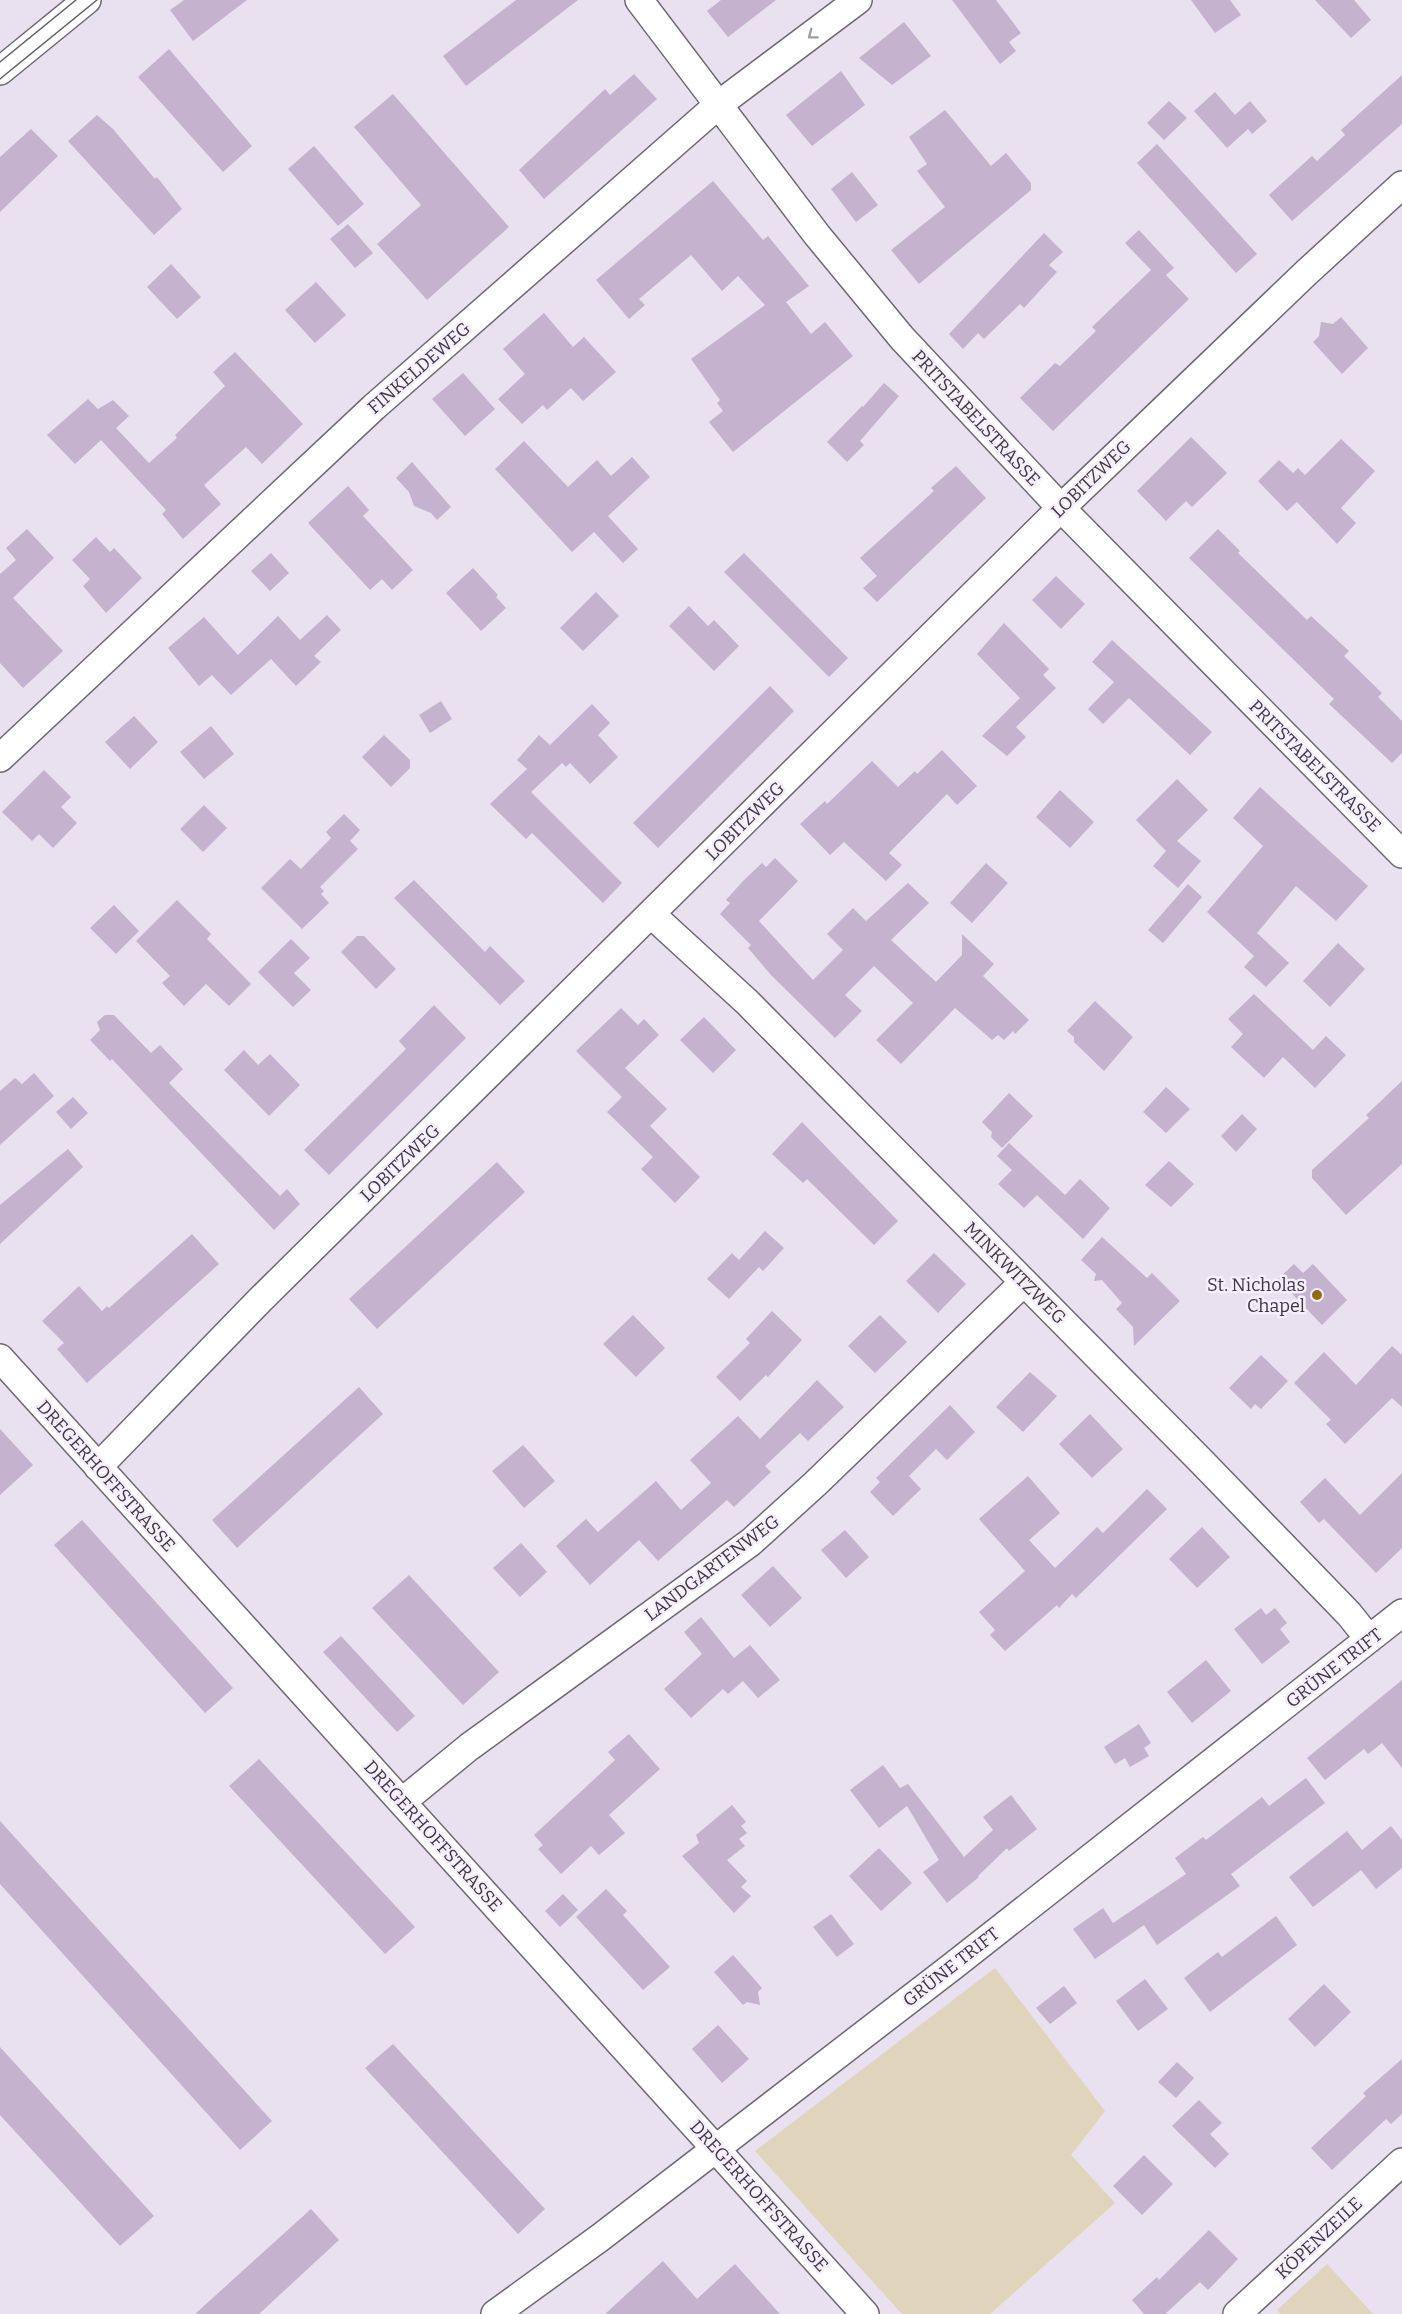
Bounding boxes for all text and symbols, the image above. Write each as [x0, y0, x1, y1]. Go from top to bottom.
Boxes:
one-way arrow [807, 28, 818, 39]
street label: FINKELDEWEG [363, 317, 475, 419]
street label: PRITSTABELSTRASSE [907, 345, 1045, 491]
street label: LOBITZWEG [1047, 436, 1135, 522]
street label: PRITSTABELSTRASSE [1244, 695, 1386, 837]
street label: LOBITZWEG [701, 777, 789, 865]
street label: LOBITZWEG [356, 1120, 444, 1206]
street label: MINKWITZWEG [959, 1217, 1071, 1329]
place label: St. Nicholas Chapel [1207, 1274, 1305, 1317]
marker: St. Nicholas Chapel [1310, 1288, 1324, 1302]
street label: DREGERHOFFSTRASSE [32, 1396, 180, 1556]
street label: LANDGARTENWEG [640, 1510, 784, 1626]
street label: GRÜNE TRIFT [1281, 1623, 1387, 1712]
street label: DREGERHOFFSTRASSE [359, 1756, 507, 1916]
street label: GRÜNE TRIFT [898, 1922, 1004, 2011]
street label: DREGERHOFFSTRASSE [685, 2116, 833, 2276]
street label: KÖPENZEILE [1271, 2192, 1367, 2284]

